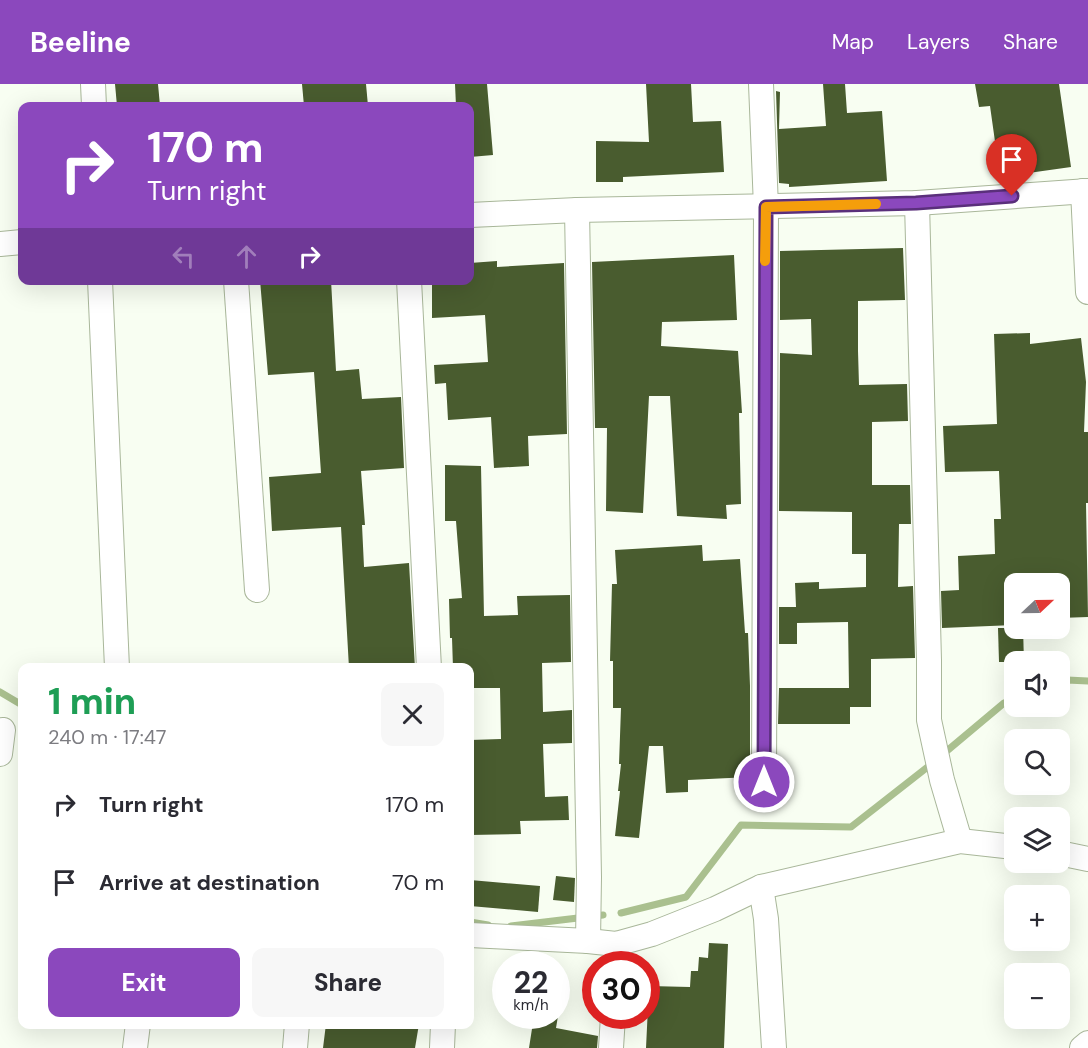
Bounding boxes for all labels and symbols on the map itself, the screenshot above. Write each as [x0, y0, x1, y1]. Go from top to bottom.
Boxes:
pin [986, 134, 1037, 196]
north arrow [1004, 573, 1070, 639]
position arrow [732, 750, 796, 814]
speed limit sign: 30 [582, 951, 660, 1029]

